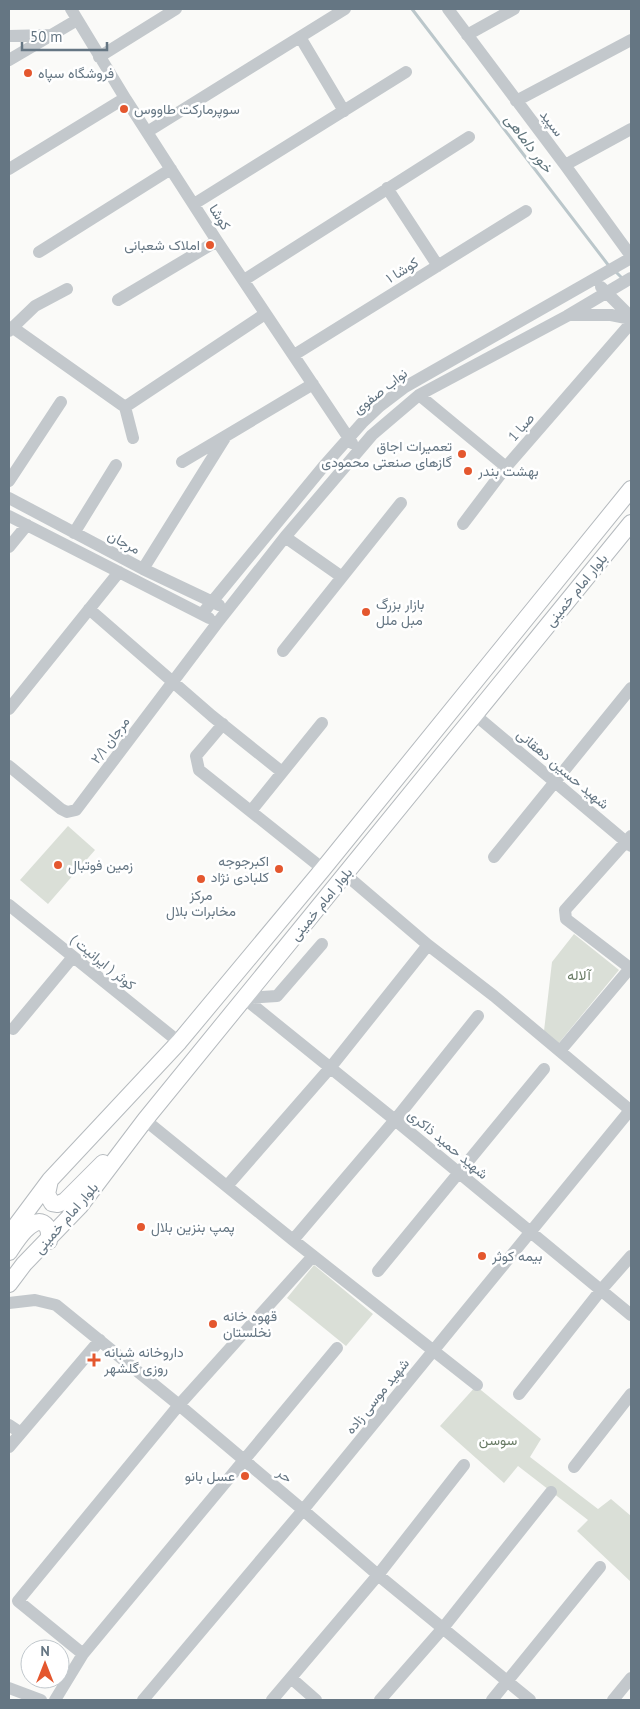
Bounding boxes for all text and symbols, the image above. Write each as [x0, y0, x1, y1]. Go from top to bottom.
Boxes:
scale bar [22, 20, 108, 52]
text: 50 m [30, 27, 63, 46]
place label: فروشگاه سپاه [38, 64, 114, 83]
marker: فروشگاه سپاه [22, 67, 34, 79]
place label: سوپرمارکت طاووس [134, 100, 240, 119]
marker: سوپرمارکت طاووس [118, 103, 130, 115]
street label: سپید [535, 106, 568, 141]
water label: خور داماهی [501, 110, 558, 177]
street label: کوشا [205, 201, 235, 233]
place label: املاک شعبانی [124, 236, 200, 254]
marker: املاک شعبانی [204, 239, 216, 251]
street label: کوشا ۱ [382, 253, 422, 287]
street label: نواب صفوی [349, 364, 411, 418]
street label: صبا 1 [504, 409, 538, 445]
place label: تعمیرات اجاق گازهای صنعتی محمودی [321, 437, 452, 471]
marker: تعمیرات اجاق گازهای صنعتی محمودی [456, 448, 468, 460]
place label: بهشت بندر [477, 462, 539, 480]
marker: بهشت بندر [462, 465, 474, 477]
street label: مرجان [105, 526, 143, 558]
street label: بلوار امام خمینی [541, 550, 611, 630]
place label: بازار بزرگ مبل ملل [376, 595, 424, 629]
marker: بازار بزرگ مبل ملل [360, 606, 372, 618]
street label: مرجان ۲/۱ [86, 713, 134, 767]
street label: شهید حسین دهقانی [513, 725, 613, 813]
place label: اکبرجوجه کلبادی نژاد [211, 852, 269, 886]
place label: زمین فوتبال [68, 856, 133, 875]
marker: زمین فوتبال [52, 859, 64, 871]
marker: اکبرجوجه کلبادی نژاد [273, 863, 285, 875]
street label: بلوار امام خمینی [286, 864, 356, 944]
marker: مرکز مخابرات بلال [195, 873, 207, 885]
place label: مرکز مخابرات بلال [166, 886, 236, 921]
street label: کوثر ( ایرانیت ) [67, 930, 139, 994]
park label: آلاله [567, 966, 592, 984]
street label: شهید حمید ذاکری [404, 1105, 492, 1183]
street label: بلوار امام خمینی [30, 1178, 102, 1258]
place label: پمپ بنزین بلال [151, 1218, 235, 1237]
marker: پمپ بنزین بلال [135, 1221, 147, 1233]
place label: بیمه کوثر [491, 1247, 542, 1265]
marker: بیمه کوثر [476, 1250, 488, 1262]
place label: قهوه خانه نخلستان [223, 1307, 277, 1341]
marker: قهوه خانه نخلستان [207, 1318, 219, 1330]
place label: داروخانه شبانه روزی گلشهر [103, 1343, 184, 1377]
marker: داروخانه شبانه روزی گلشهر [88, 1354, 100, 1366]
street label: شهید موسی زاده [341, 1355, 413, 1437]
park label: سوسن [479, 1431, 517, 1449]
street label: حر [273, 1463, 296, 1487]
place label: عسل بانو [185, 1467, 235, 1485]
marker: عسل بانو [239, 1470, 251, 1482]
north arrow [20, 1639, 70, 1689]
text: N [40, 1642, 50, 1660]

